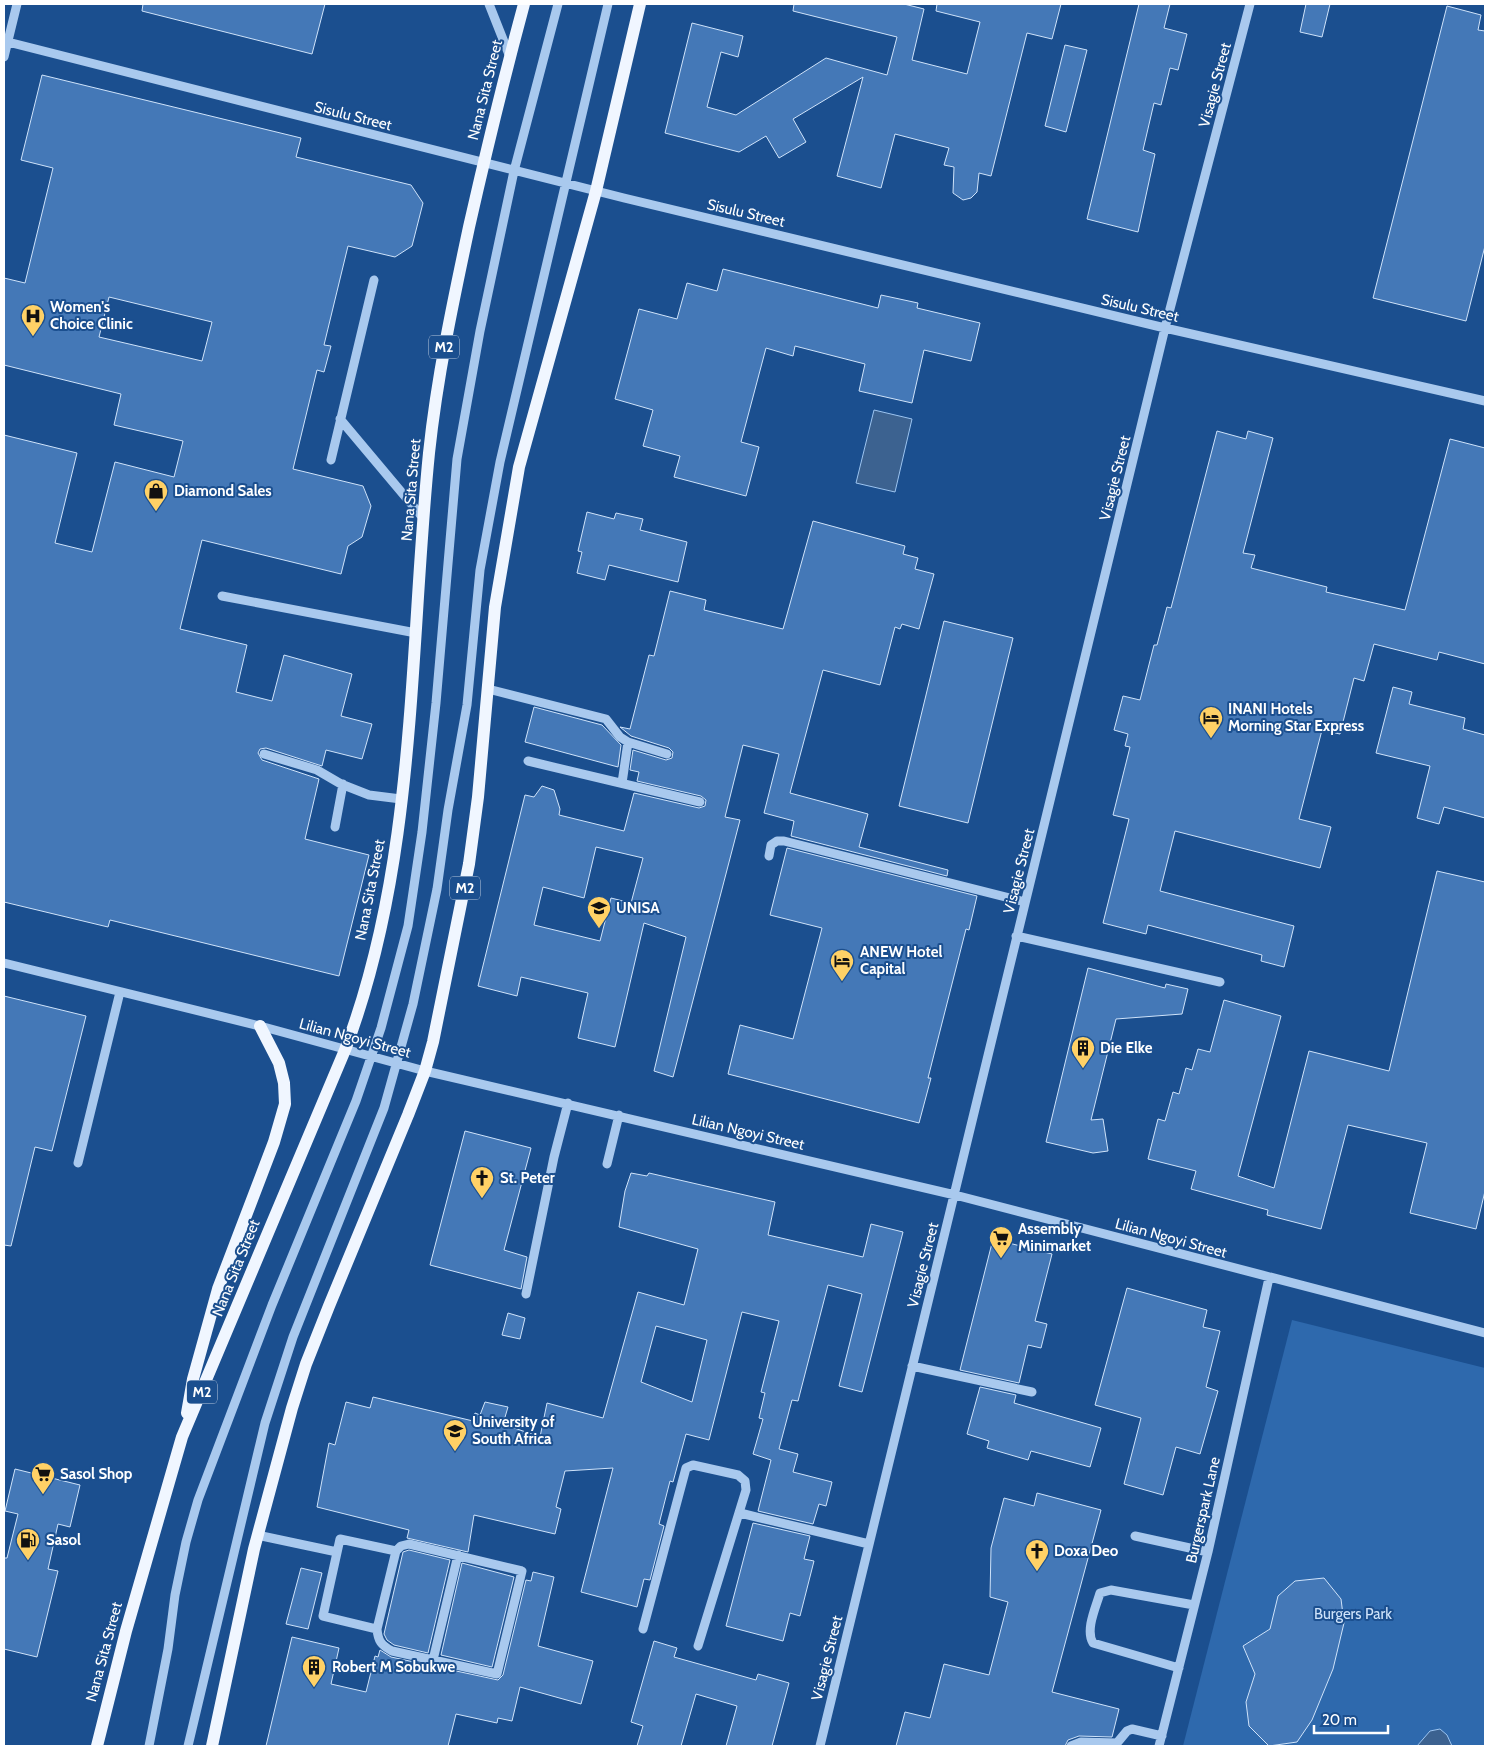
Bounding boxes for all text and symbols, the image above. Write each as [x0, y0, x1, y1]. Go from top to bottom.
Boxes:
street label: Nana Sita Street [464, 38, 506, 142]
street label: Visagie Street [1195, 41, 1235, 129]
street label: Sisulu Street [312, 98, 394, 134]
street label: Sisulu Street [705, 195, 787, 231]
street label: Sisulu Street [1099, 290, 1181, 326]
place label: Women's Choice Clinic [50, 298, 133, 333]
hospital icon: Women's Choice Clinic [20, 303, 46, 337]
road number: M2 [429, 336, 459, 358]
street label: Visagie Street [1096, 434, 1134, 522]
street label: Nana Sita Street [398, 438, 424, 542]
shop icon: Diamond Sales [143, 478, 169, 512]
place label: Diamond Sales [174, 482, 272, 500]
place label: INANI Hotels Morning Star Express [1228, 700, 1364, 735]
hotel icon: INANI Hotels Morning Star Express [1198, 705, 1224, 739]
street label: Visagie Street [1000, 827, 1038, 915]
street label: Nana Sita Street [351, 838, 389, 942]
road number: M2 [450, 876, 480, 900]
school or university icon: UNISA [586, 895, 612, 929]
place label: UNISA [616, 899, 660, 917]
place label: ANEW Hotel Capital [860, 943, 942, 978]
hotel icon: ANEW Hotel Capital [829, 948, 855, 982]
street label: Lilian Ngoyi Street [297, 1014, 413, 1062]
building icon: Die Elke [1070, 1035, 1096, 1069]
place label: Die Elke [1100, 1039, 1153, 1057]
street label: Lilian Ngoyi Street [690, 1110, 806, 1154]
church icon: St. Peter [469, 1165, 495, 1199]
place label: St. Peter [500, 1169, 555, 1187]
street label: Lilian Ngoyi Street [1113, 1214, 1229, 1262]
street label: Nana Sita Street [208, 1217, 264, 1319]
place label: Assembly Minimarket [1018, 1220, 1091, 1255]
street label: Visagie Street [904, 1221, 942, 1309]
supermarket icon: Assembly Minimarket [988, 1225, 1014, 1259]
road number: M2 [187, 1380, 217, 1404]
place label: University of South Africa [472, 1413, 554, 1448]
school or university icon: University of South Africa [442, 1418, 468, 1452]
street label: Burgerspark Lane [1182, 1455, 1224, 1565]
supermarket icon: Sasol Shop [30, 1461, 56, 1495]
place label: Sasol Shop [60, 1465, 133, 1483]
fuel station icon: Sasol [15, 1527, 41, 1561]
place label: Sasol [46, 1531, 81, 1549]
church icon: Doxa Deo [1024, 1538, 1050, 1572]
place label: Doxa Deo [1054, 1542, 1119, 1560]
street label: Nana Sita Street [82, 1600, 126, 1704]
park label: Burgers Park [1314, 1605, 1392, 1623]
street label: Visagie Street [808, 1614, 846, 1702]
building icon: Robert M Sobukwe [301, 1654, 327, 1688]
place label: Robert M Sobukwe [332, 1658, 455, 1676]
scale bar [1314, 1702, 1388, 1734]
text: 20 m [1322, 1711, 1357, 1729]

